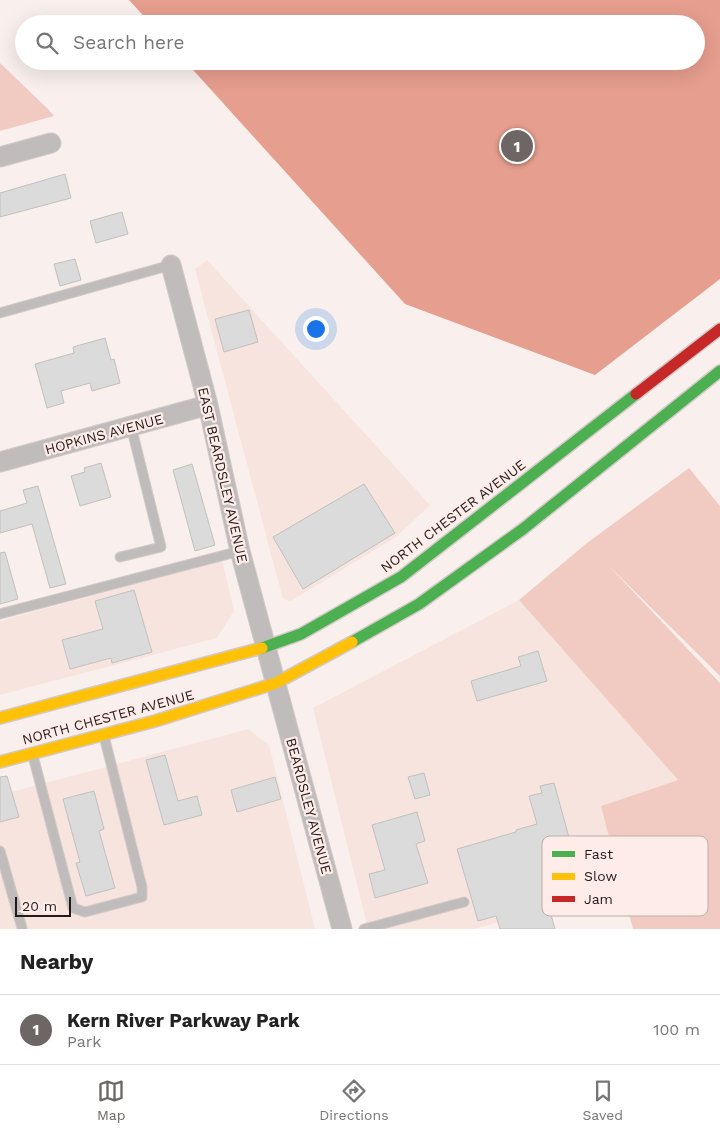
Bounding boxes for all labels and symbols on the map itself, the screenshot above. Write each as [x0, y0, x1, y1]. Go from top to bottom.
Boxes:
pin: 1 [501, 127, 533, 165]
your location [303, 316, 329, 342]
street label: EAST BEARDSLEY AVENUE [195, 386, 251, 564]
street label: HOPKINS AVENUE [43, 411, 165, 457]
street label: NORTH CHESTER AVENUE [377, 456, 529, 576]
street label: NORTH CHESTER AVENUE [20, 686, 196, 748]
street label: BEARDSLEY AVENUE [283, 736, 335, 876]
legend [542, 836, 708, 916]
text: Fast [584, 846, 613, 862]
text: Slow [584, 868, 617, 884]
text: Jam [584, 891, 613, 907]
scale bar [15, 894, 71, 917]

